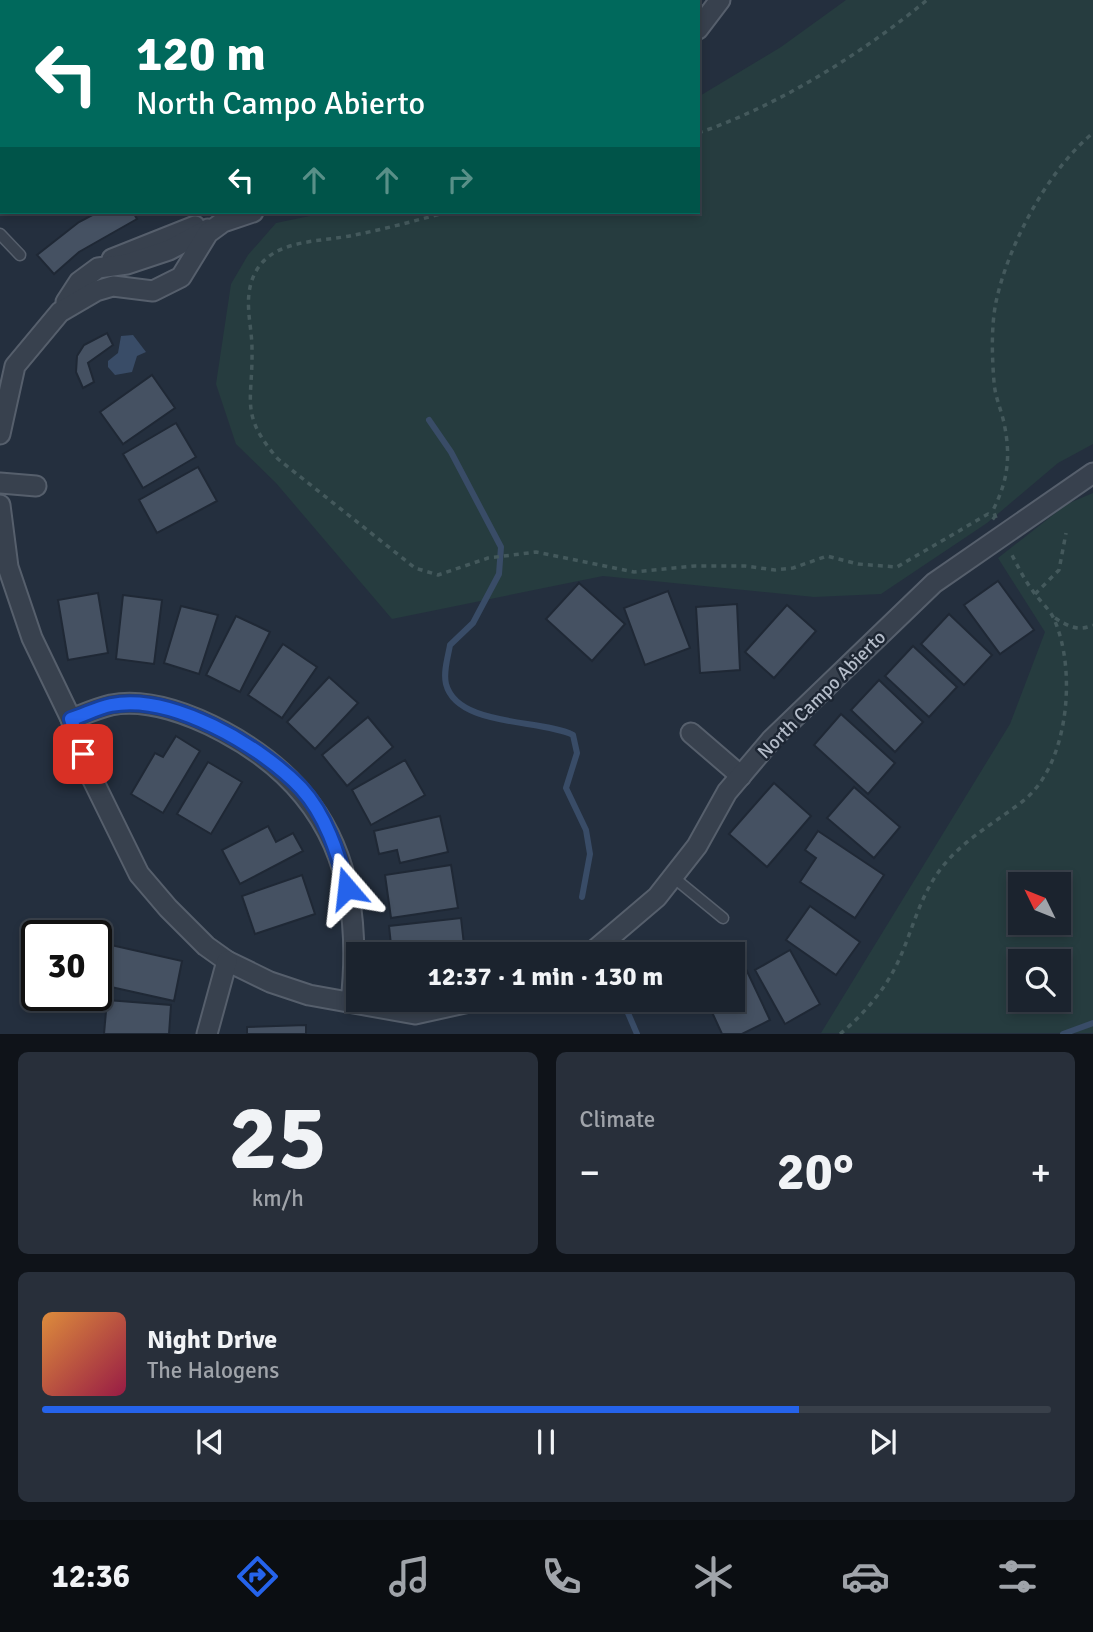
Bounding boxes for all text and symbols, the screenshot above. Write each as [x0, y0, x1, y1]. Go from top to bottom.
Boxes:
text: 120 m [136, 24, 266, 84]
icon: left [21, 28, 112, 119]
text: North Campo Abierto [136, 84, 425, 123]
icon: left [222, 161, 260, 199]
icon: ahead [295, 161, 333, 199]
icon: ahead [368, 161, 406, 199]
icon: right [441, 161, 479, 199]
street label: North Campo Abierto [753, 625, 891, 764]
pin [53, 724, 113, 784]
icon: arrive [64, 735, 102, 773]
position arrow [310, 851, 384, 925]
north arrow [1008, 872, 1071, 934]
map controls [1008, 872, 1071, 1012]
speed limit sign: 30 [21, 920, 112, 1011]
button: search [1008, 949, 1071, 1012]
text: 12:37 · 1 min · 130 m [428, 961, 663, 993]
text: 25 [229, 1082, 327, 1195]
text: Climate [580, 1105, 655, 1134]
text: 20° [777, 1140, 854, 1204]
text: − [580, 1149, 600, 1196]
text: + [1030, 1149, 1051, 1196]
text: km/h [252, 1184, 304, 1213]
text: Night Drive [147, 1324, 277, 1356]
text: The Halogens [147, 1356, 279, 1385]
icon: previous [191, 1423, 229, 1461]
icon: pause [527, 1423, 565, 1461]
icon: next [864, 1423, 902, 1461]
icon: directions [233, 1552, 282, 1601]
icon: music [385, 1552, 434, 1601]
icon: phone [537, 1552, 586, 1601]
icon: climate [689, 1552, 738, 1601]
icon: car [841, 1552, 890, 1601]
icon: filters [993, 1552, 1042, 1601]
text: 12:36 [51, 1557, 130, 1596]

